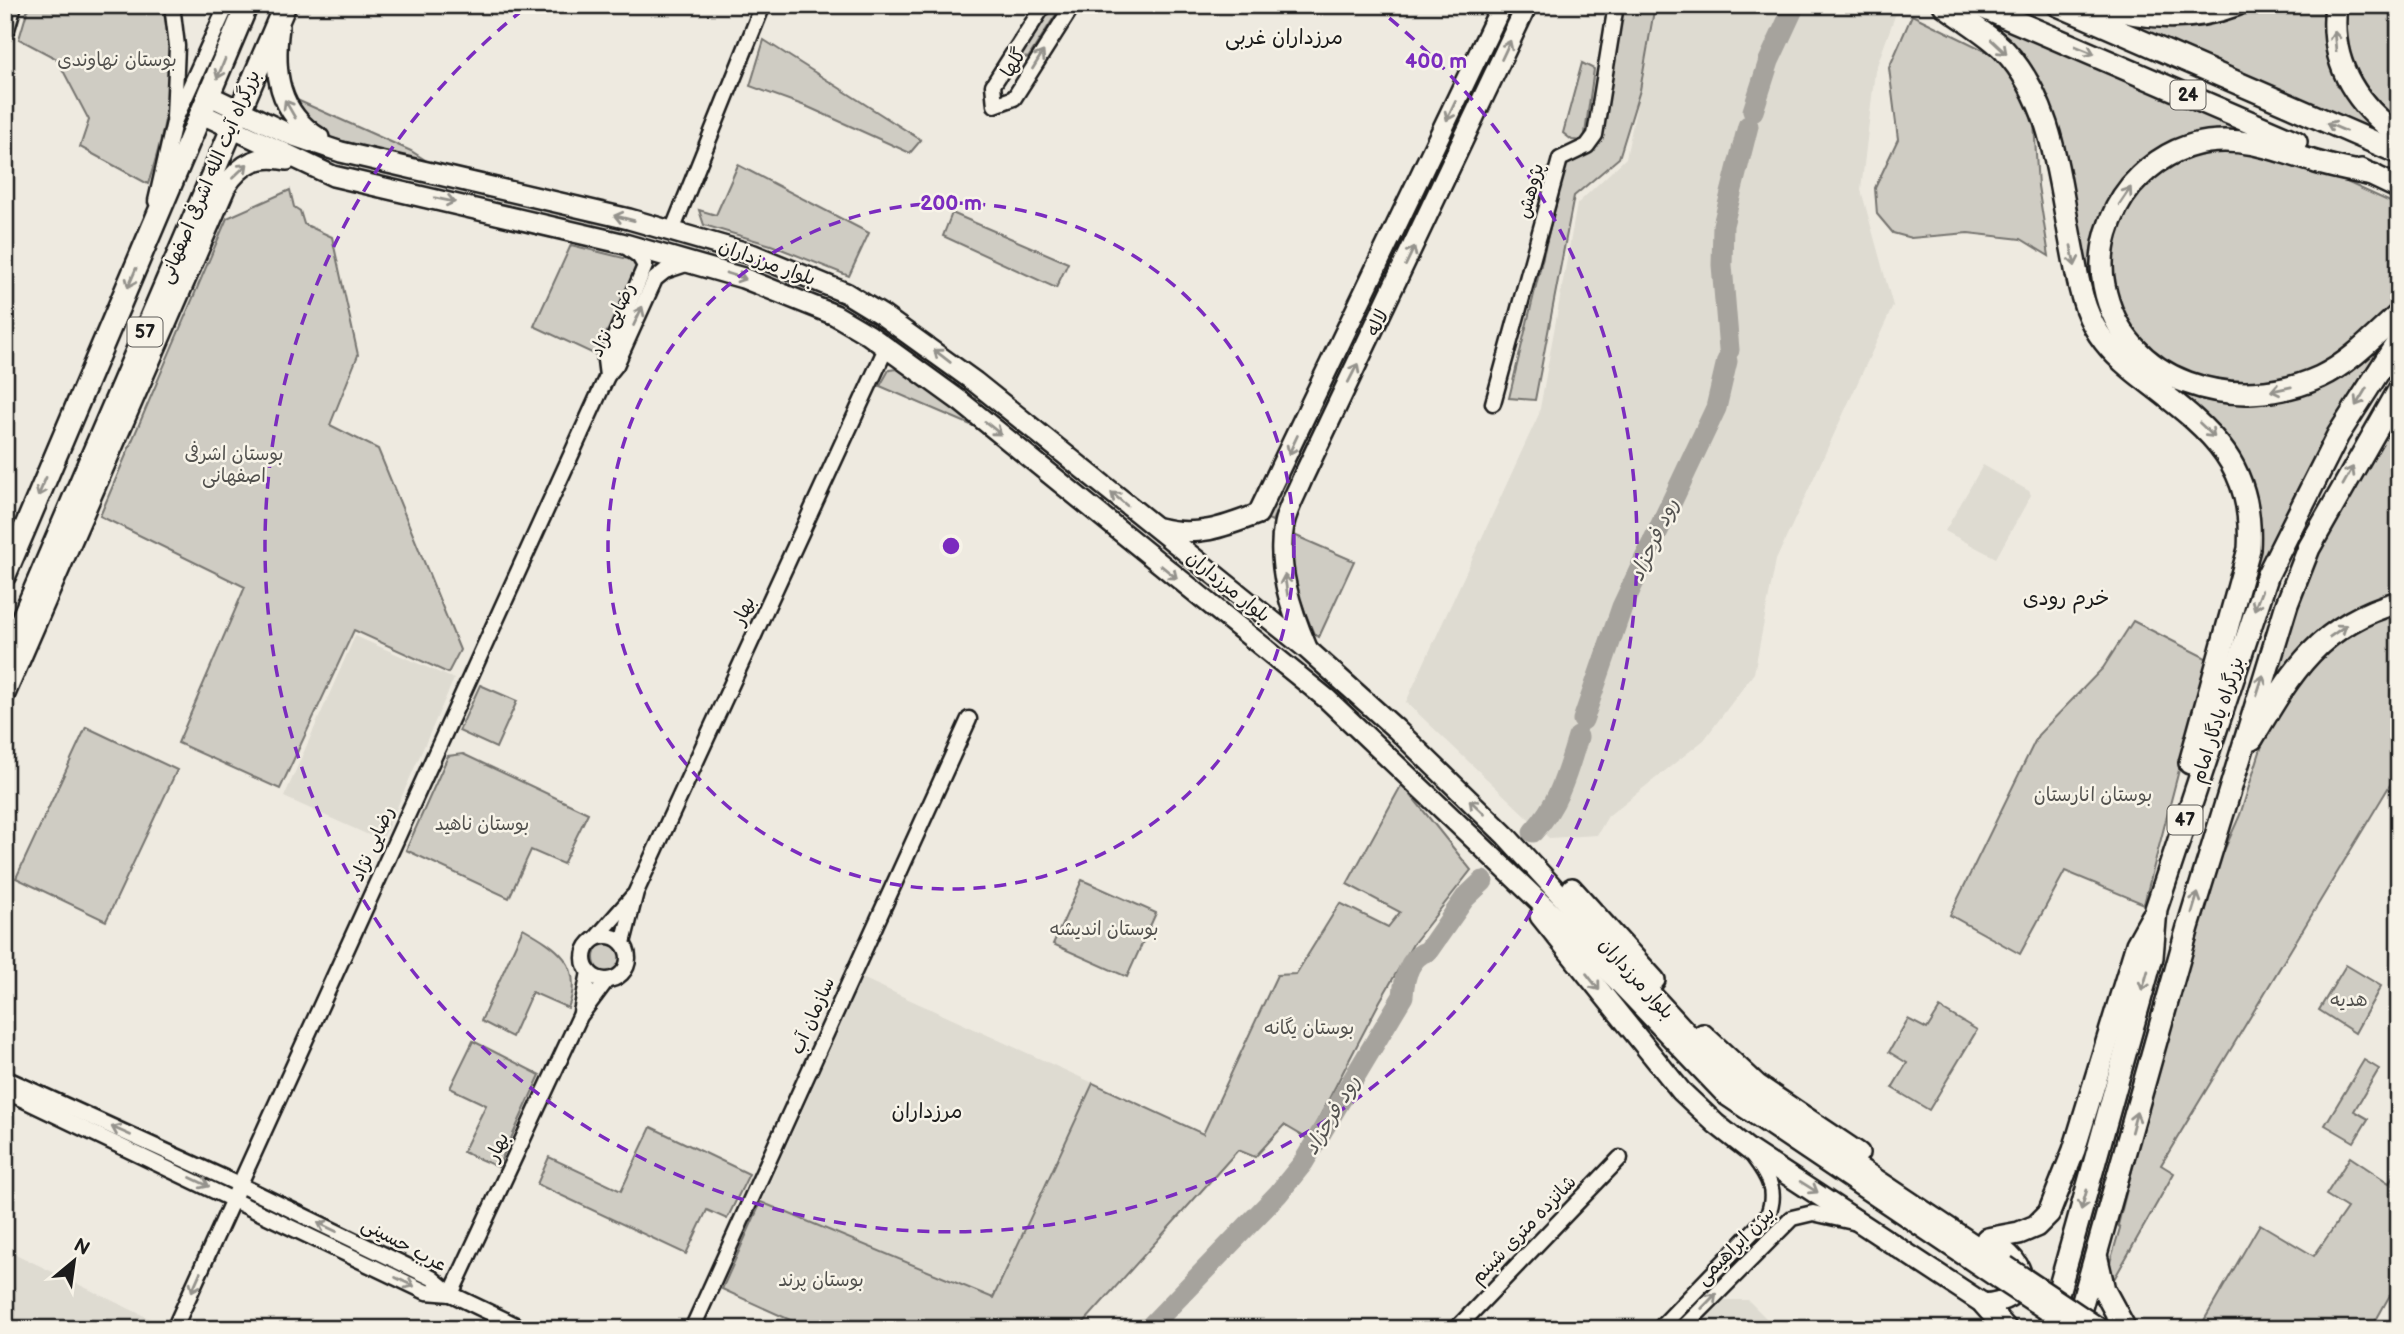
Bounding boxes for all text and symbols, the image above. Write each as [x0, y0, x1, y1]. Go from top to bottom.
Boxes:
district label: مرزداران غربی [1225, 25, 1343, 51]
one-way arrow [2329, 30, 2342, 53]
one-way arrow [1990, 38, 2007, 55]
one-way arrow [1500, 40, 1513, 61]
street label: گلها [996, 44, 1032, 82]
one-way arrow [2074, 44, 2095, 57]
park label: بوستان نهاوندی [57, 49, 177, 72]
text: 400 m [1405, 49, 1467, 74]
one-way arrow [1031, 51, 1045, 71]
one-way arrow [214, 57, 227, 79]
street label: بزرگراه آیت الله اشرفی اصفهانی [153, 66, 265, 287]
road number: 24 [2170, 80, 2206, 110]
one-way arrow [283, 99, 297, 119]
one-way arrow [1444, 100, 1458, 121]
one-way arrow [2326, 119, 2347, 132]
street label: پژوهش [1513, 161, 1549, 221]
one-way arrow [231, 162, 248, 179]
one-way arrow [2117, 187, 2132, 206]
text: 200 m [920, 191, 982, 216]
one-way arrow [433, 194, 456, 208]
one-way arrow [613, 211, 636, 224]
street label: بلوار مرزداران [715, 235, 819, 291]
one-way arrow [2067, 244, 2081, 267]
one-way arrow [1403, 246, 1417, 267]
one-way arrow [124, 266, 137, 288]
one-way arrow [725, 270, 747, 283]
street label: رضایی نژاد [585, 279, 641, 361]
one-way arrow [632, 306, 645, 327]
street label: لاله [1362, 306, 1394, 340]
road number: 57 [128, 318, 162, 346]
one-way arrow [934, 349, 952, 364]
one-way arrow [1347, 363, 1361, 384]
one-way arrow [2270, 382, 2293, 396]
one-way arrow [2353, 386, 2367, 406]
one-way arrow [983, 420, 1001, 436]
one-way arrow [2198, 421, 2215, 438]
one-way arrow [1286, 434, 1299, 455]
park label: بوستان اشرفی اصفهانی [184, 441, 284, 488]
one-way arrow [2341, 466, 2355, 486]
one-way arrow [35, 475, 48, 497]
one-way arrow [1111, 491, 1129, 507]
water label: رود فرحزاد [1624, 495, 1684, 585]
centre of rings [939, 534, 963, 558]
street label: بلوار مرزداران [1181, 546, 1275, 628]
one-way arrow [1160, 564, 1178, 579]
one-way arrow [1279, 574, 1292, 597]
district label: خرم رودی [2023, 586, 2109, 614]
one-way arrow [2251, 588, 2264, 610]
street label: بهار [727, 593, 761, 631]
one-way arrow [2328, 624, 2347, 638]
street label: بزرگراه یادگار امام [2187, 654, 2251, 787]
one-way arrow [2255, 674, 2267, 696]
park label: بوستان انارستان [2034, 784, 2152, 807]
one-way arrow [1469, 799, 1486, 816]
street label: رضایی نژاد [346, 803, 400, 885]
road number: 47 [2168, 806, 2202, 834]
park label: بوستان ناهید [435, 813, 529, 836]
one-way arrow [2190, 892, 2203, 914]
park label: بوستان اندیشه [1049, 918, 1159, 941]
street label: بلوار مرزداران [1594, 934, 1678, 1024]
one-way arrow [2138, 969, 2151, 992]
one-way arrow [1585, 972, 1600, 990]
street label: سازمان آب [786, 974, 840, 1058]
park label: هدیه [2330, 989, 2368, 1012]
park label: بوستان یگانه [1264, 1017, 1354, 1040]
water label: رود فرحزاد [1299, 1071, 1365, 1159]
district label: مرزداران [892, 1099, 962, 1124]
one-way arrow [2129, 1111, 2142, 1133]
one-way arrow [111, 1124, 132, 1137]
street label: بهار [481, 1129, 515, 1167]
street label: شانزده متری شبنم [1466, 1171, 1583, 1290]
one-way arrow [189, 1176, 210, 1189]
one-way arrow [1799, 1180, 1818, 1195]
one-way arrow [2077, 1188, 2090, 1211]
street label: بیژن ابراهیمی [1692, 1202, 1780, 1290]
street label: عرب حسینی [357, 1213, 451, 1277]
one-way arrow [317, 1220, 338, 1233]
north arrow [38, 1226, 108, 1296]
text: N [70, 1234, 93, 1261]
park label: بوستان پرند [778, 1269, 864, 1292]
one-way arrow [189, 1271, 202, 1292]
one-way arrow [394, 1275, 415, 1289]
one-way arrow [1700, 1293, 1717, 1310]

